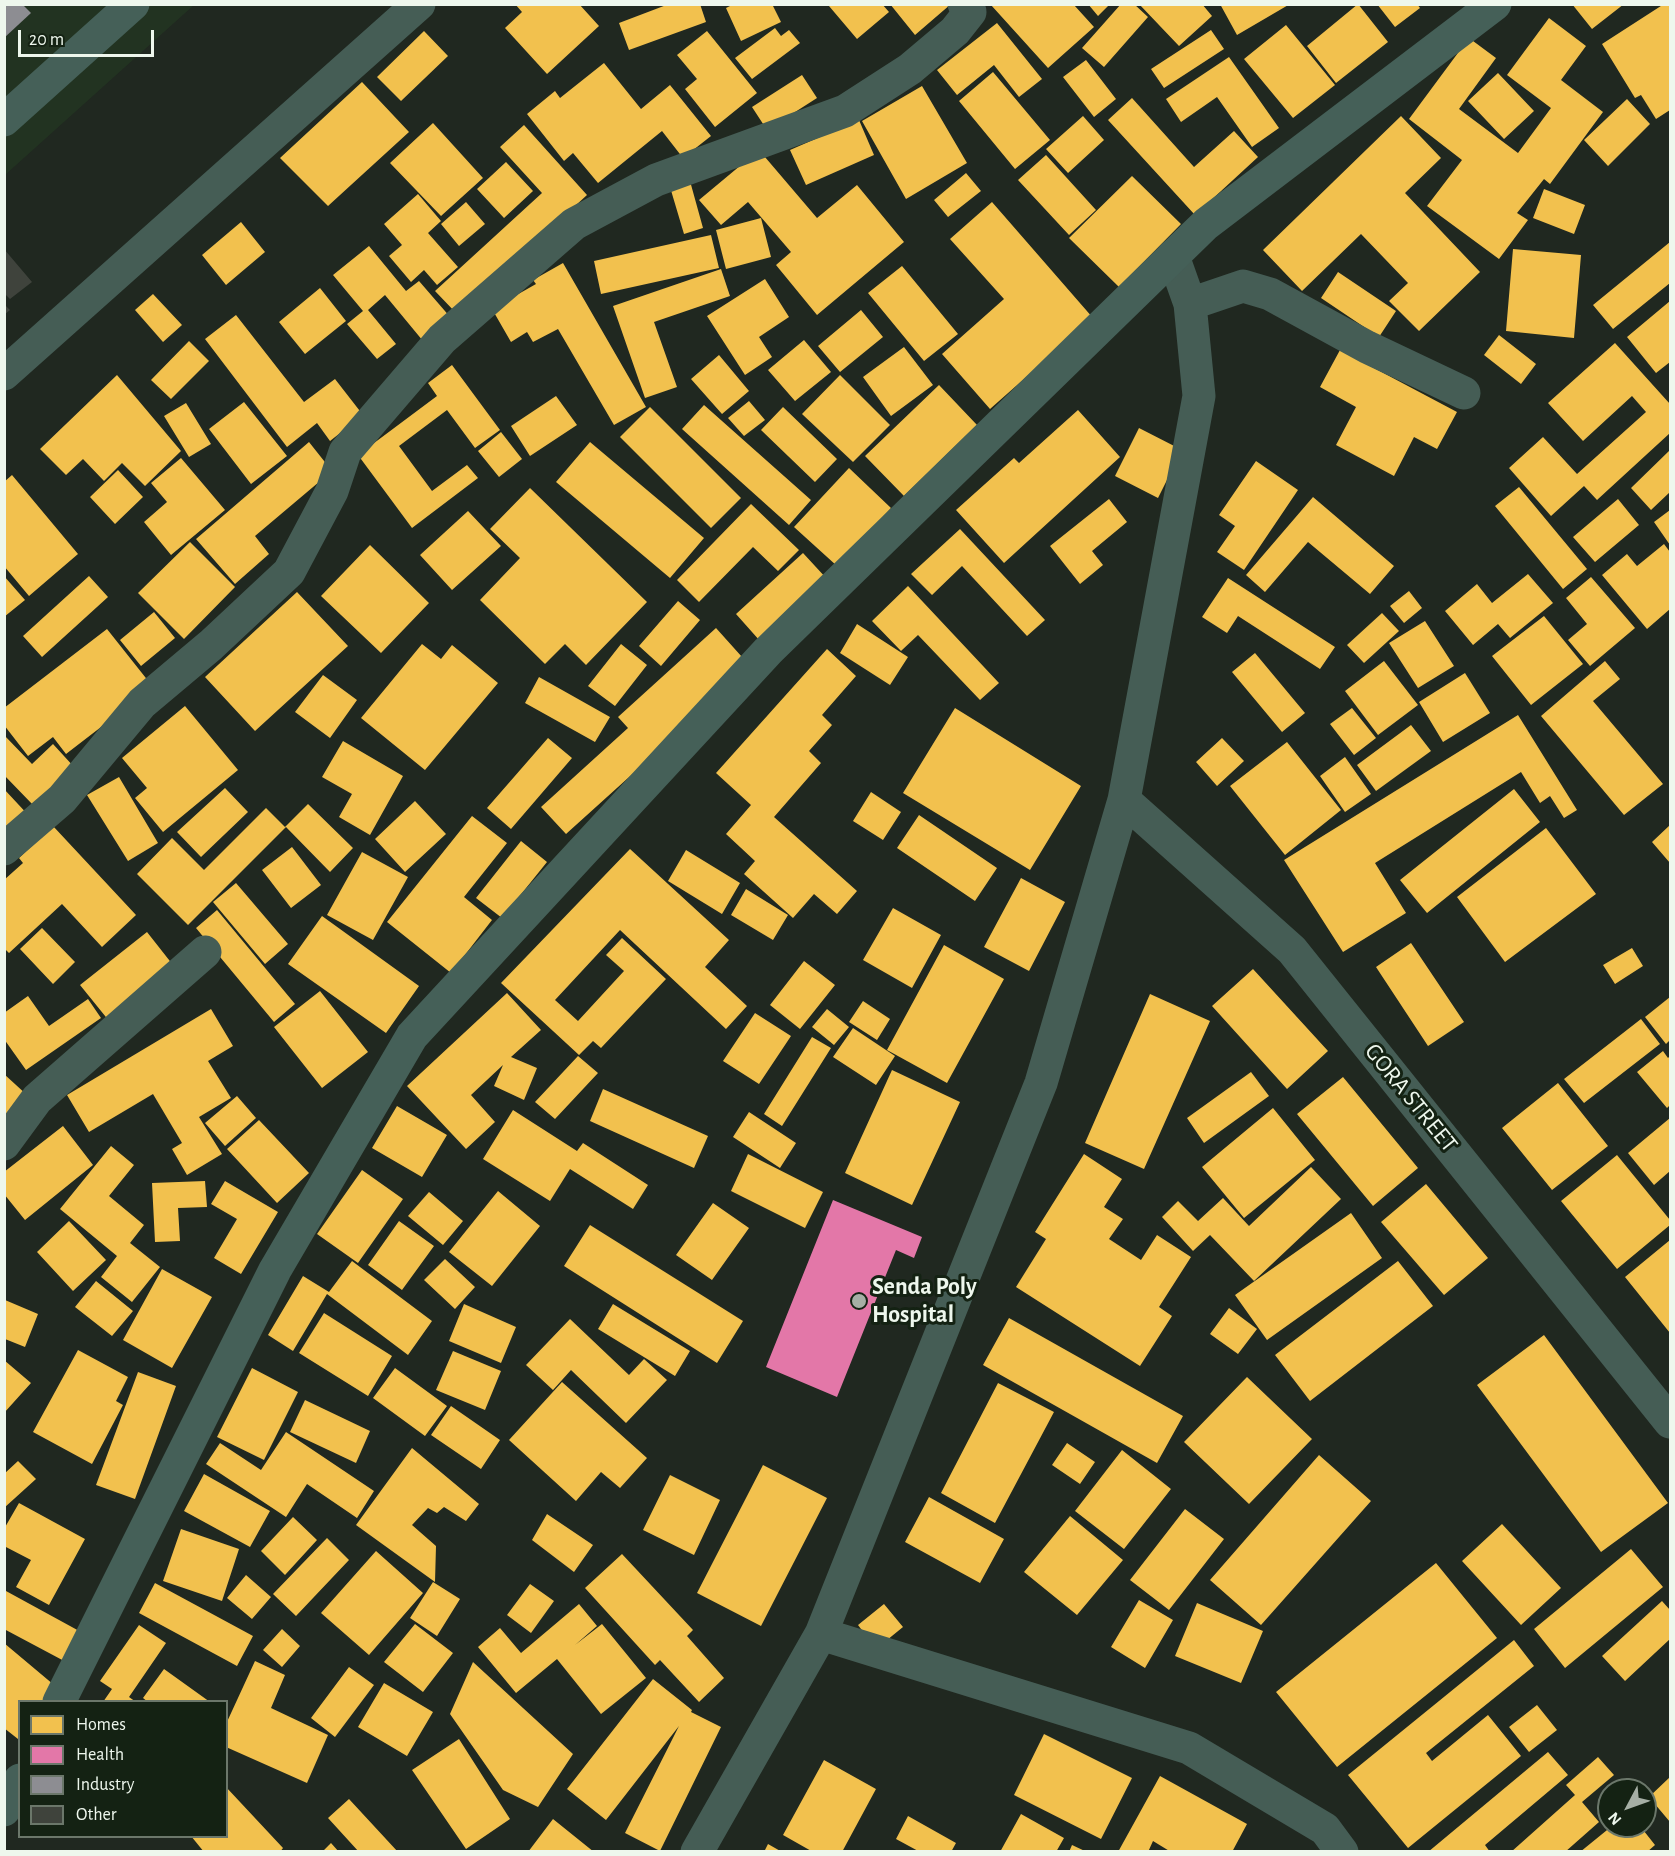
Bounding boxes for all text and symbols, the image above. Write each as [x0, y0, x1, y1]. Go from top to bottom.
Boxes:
scale bar [21, 18, 158, 56]
text: 20 m [29, 31, 64, 49]
street label: GORA STREET [1358, 1038, 1464, 1158]
place label: Senda Poly Hospital [872, 1273, 977, 1329]
marker: Senda Poly Hospital [850, 1292, 868, 1310]
legend [18, 1700, 228, 1838]
text: Homes [76, 1716, 126, 1734]
text: Health [76, 1746, 124, 1764]
text: Industry [76, 1776, 135, 1794]
north arrow [1597, 1778, 1657, 1838]
text: Other [76, 1806, 117, 1824]
text: N [1605, 1809, 1625, 1828]

